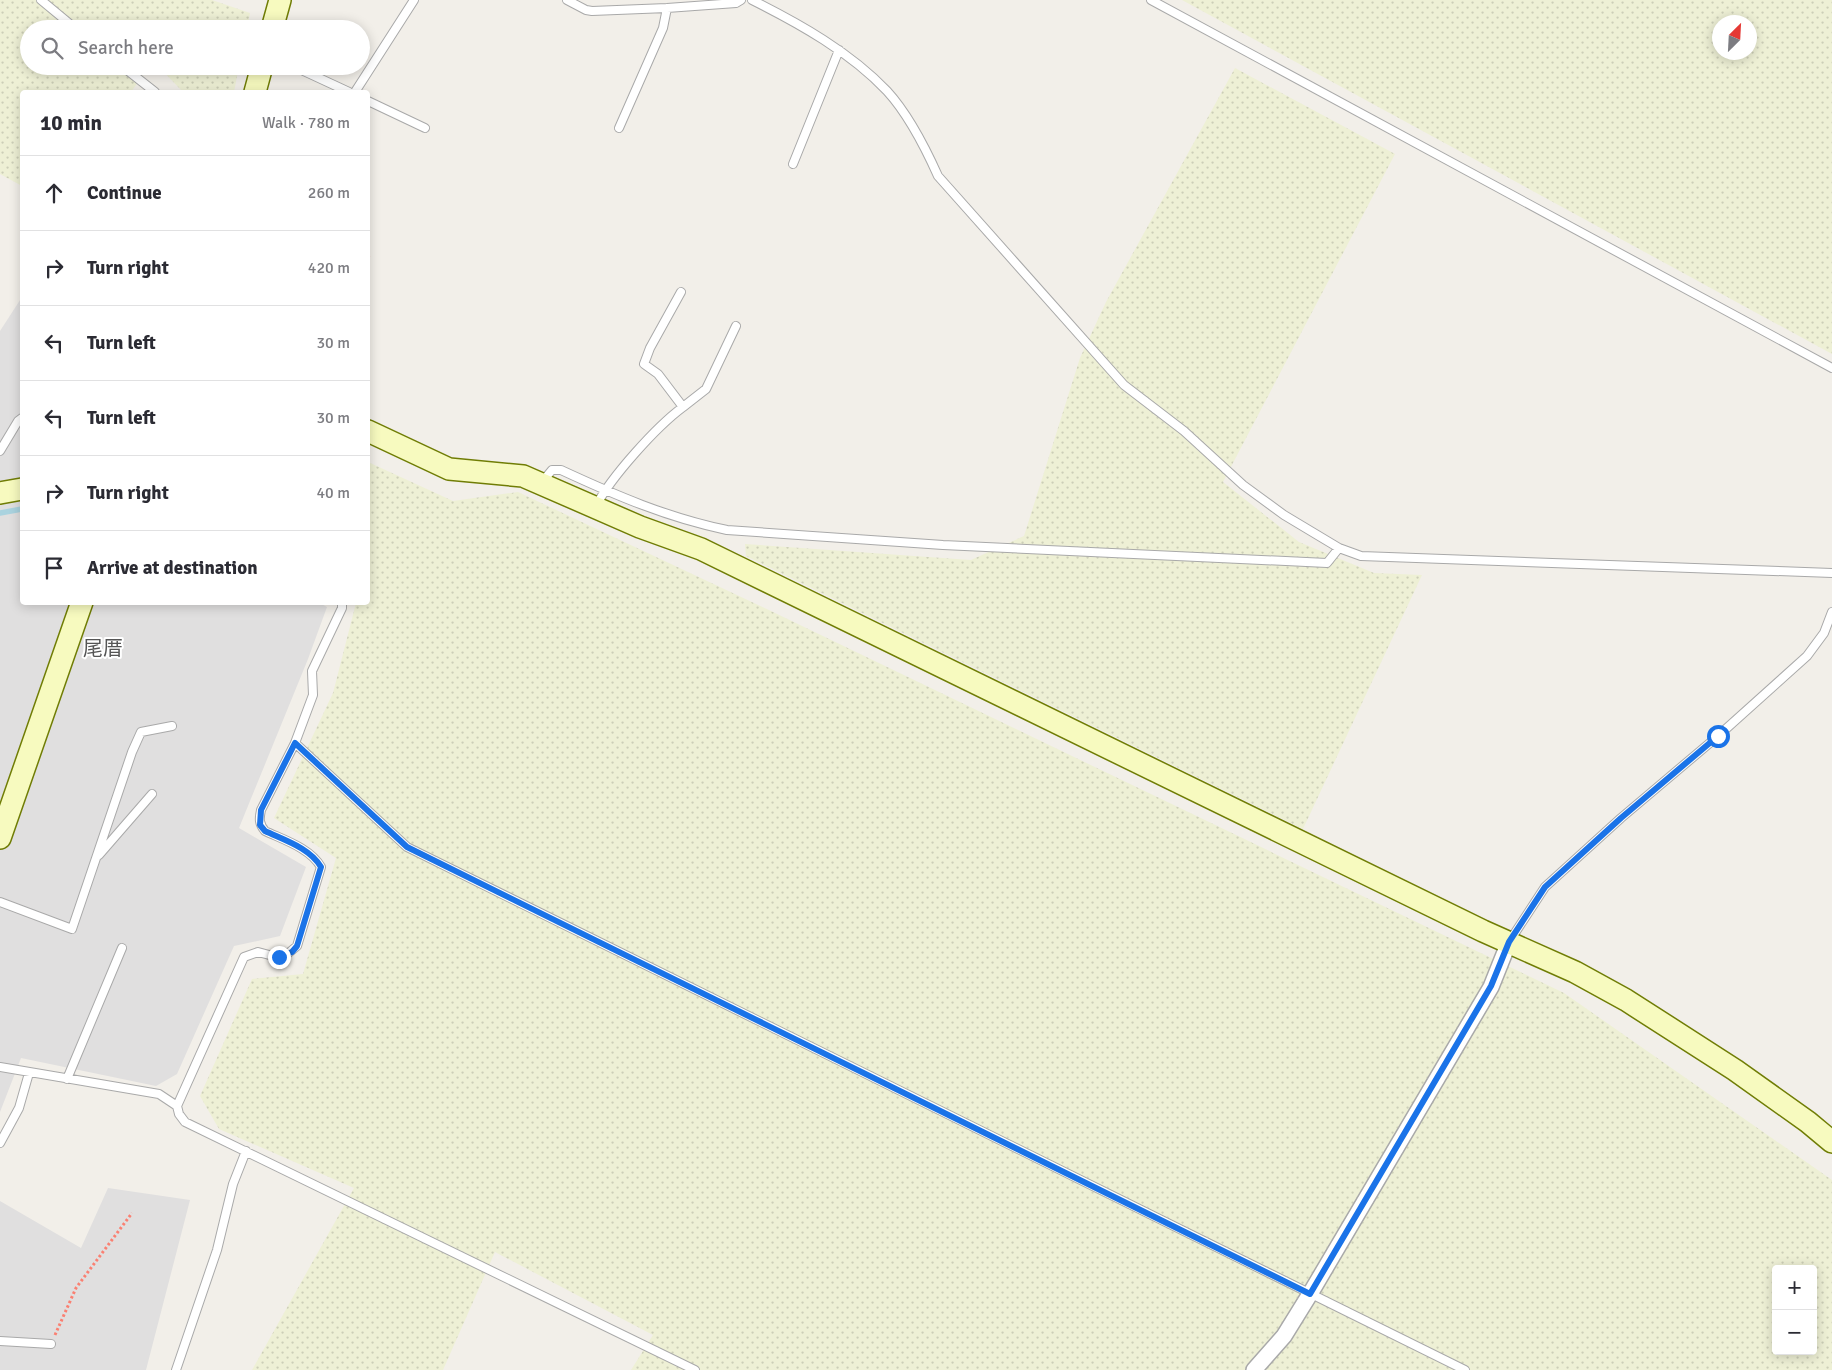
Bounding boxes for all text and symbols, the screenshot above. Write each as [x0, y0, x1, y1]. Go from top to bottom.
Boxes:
north arrow [1712, 15, 1757, 60]
search box [20, 20, 370, 75]
icon: search [38, 34, 66, 62]
text: Search here [78, 36, 174, 60]
text: 10 min [40, 110, 102, 136]
text: Walk · 780 m [262, 113, 350, 133]
icon: ahead [40, 179, 68, 207]
text: Continue [87, 181, 162, 205]
text: 260 m [308, 183, 350, 203]
icon: right [40, 254, 68, 282]
text: Turn right [87, 256, 169, 280]
text: 420 m [308, 258, 350, 278]
icon: left [40, 329, 68, 357]
text: Turn left [87, 331, 156, 355]
text: 30 m [316, 333, 350, 353]
icon: left [40, 404, 68, 432]
text: Turn left [87, 406, 156, 430]
text: 30 m [316, 408, 350, 428]
icon: right [40, 479, 68, 507]
text: Turn right [87, 481, 169, 505]
text: 40 m [316, 483, 350, 503]
icon: arrive [40, 554, 68, 582]
text: Arrive at destination [87, 556, 258, 580]
district label: 尾厝 [83, 636, 123, 661]
route start [1707, 725, 1730, 748]
route end [268, 946, 291, 969]
map controls [1772, 1265, 1817, 1355]
button: + [1772, 1265, 1817, 1310]
button: − [1772, 1310, 1817, 1355]

